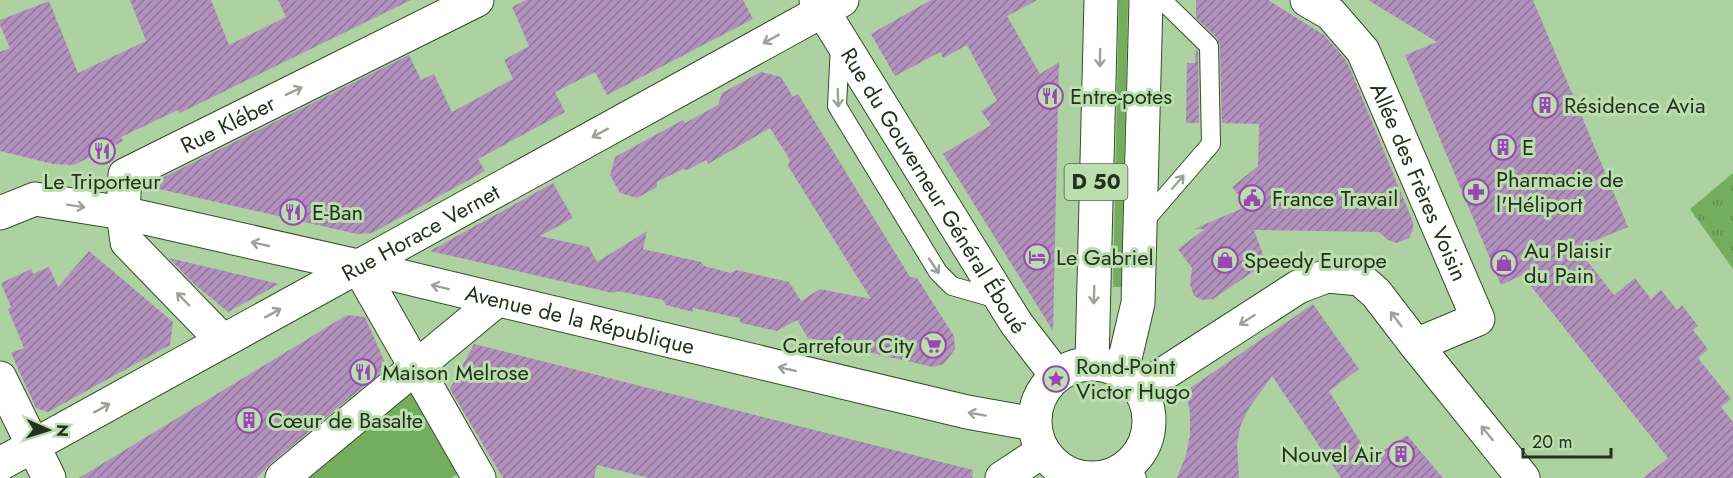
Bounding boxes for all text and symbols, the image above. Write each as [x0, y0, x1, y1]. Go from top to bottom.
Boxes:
one-way arrow [763, 33, 780, 45]
street label: Rue du Gouverneur Général Éboué [833, 41, 1034, 340]
one-way arrow [1094, 48, 1105, 68]
street label: Allée des Frères Voisin [1362, 78, 1476, 286]
place label: Entre-potes [1070, 80, 1172, 112]
restaurant icon: Entre-potes [1035, 81, 1065, 111]
one-way arrow [284, 85, 302, 97]
street label: Rue Kléber [175, 87, 281, 161]
one-way arrow [833, 88, 844, 107]
place label: Résidence Avia [1564, 89, 1706, 121]
building icon: Résidence Avia [1530, 90, 1560, 120]
one-way arrow [592, 127, 609, 139]
place label: E [1522, 131, 1534, 163]
building icon: E [1488, 132, 1518, 162]
restaurant icon: Le Triporteur [87, 136, 117, 166]
place label: Pharmacie de l'Héliport [1496, 163, 1624, 220]
road number: D 50 [1064, 164, 1128, 200]
place label: Le Triporteur [43, 165, 161, 197]
street label: Rue Horace Vernet [336, 175, 506, 289]
one-way arrow [1171, 175, 1185, 190]
pharmacy icon: Pharmacie de l'Héliport [1461, 177, 1491, 207]
place label: France Travail [1272, 182, 1398, 214]
public building icon: France Travail [1237, 183, 1267, 213]
place label: E-Ban [312, 196, 363, 228]
restaurant icon: E-Ban [278, 197, 308, 227]
one-way arrow [66, 200, 86, 211]
place label: Au Plaisir du Pain [1524, 234, 1612, 291]
one-way arrow [251, 238, 270, 249]
place label: Le Gabriel [1056, 241, 1154, 273]
hotel icon: Le Gabriel [1022, 242, 1052, 272]
place label: Speedy Europe [1244, 244, 1387, 276]
shop icon: Speedy Europe [1210, 245, 1240, 275]
shop icon: Au Plaisir du Pain [1489, 248, 1519, 278]
one-way arrow [929, 257, 941, 274]
street label: Avenue de la République [462, 276, 698, 362]
one-way arrow [431, 280, 450, 292]
one-way arrow [1088, 285, 1099, 305]
one-way arrow [175, 291, 190, 306]
one-way arrow [264, 307, 281, 319]
one-way arrow [1390, 311, 1403, 327]
one-way arrow [1239, 314, 1256, 326]
place label: Carrefour City [783, 329, 914, 361]
supermarket icon: Carrefour City [918, 330, 948, 360]
place label: Rond-Point Victor Hugo [1076, 350, 1190, 407]
place label: Maison Melrose [382, 356, 529, 388]
restaurant icon: Maison Melrose [348, 357, 378, 387]
one-way arrow [778, 362, 797, 374]
place icon: Rond-Point Victor Hugo [1041, 364, 1071, 394]
north arrow [18, 400, 78, 460]
one-way arrow [93, 402, 111, 413]
place label: Cœur de Basalte [268, 404, 423, 436]
building icon: Cœur de Basalte [234, 405, 264, 435]
one-way arrow [967, 408, 987, 419]
scale bar [1523, 421, 1612, 459]
text: N [51, 424, 74, 438]
one-way arrow [1480, 425, 1493, 441]
text: 20 m [1532, 429, 1572, 455]
place label: Nouvel Air [1281, 438, 1382, 470]
building icon: Nouvel Air [1386, 439, 1416, 469]

